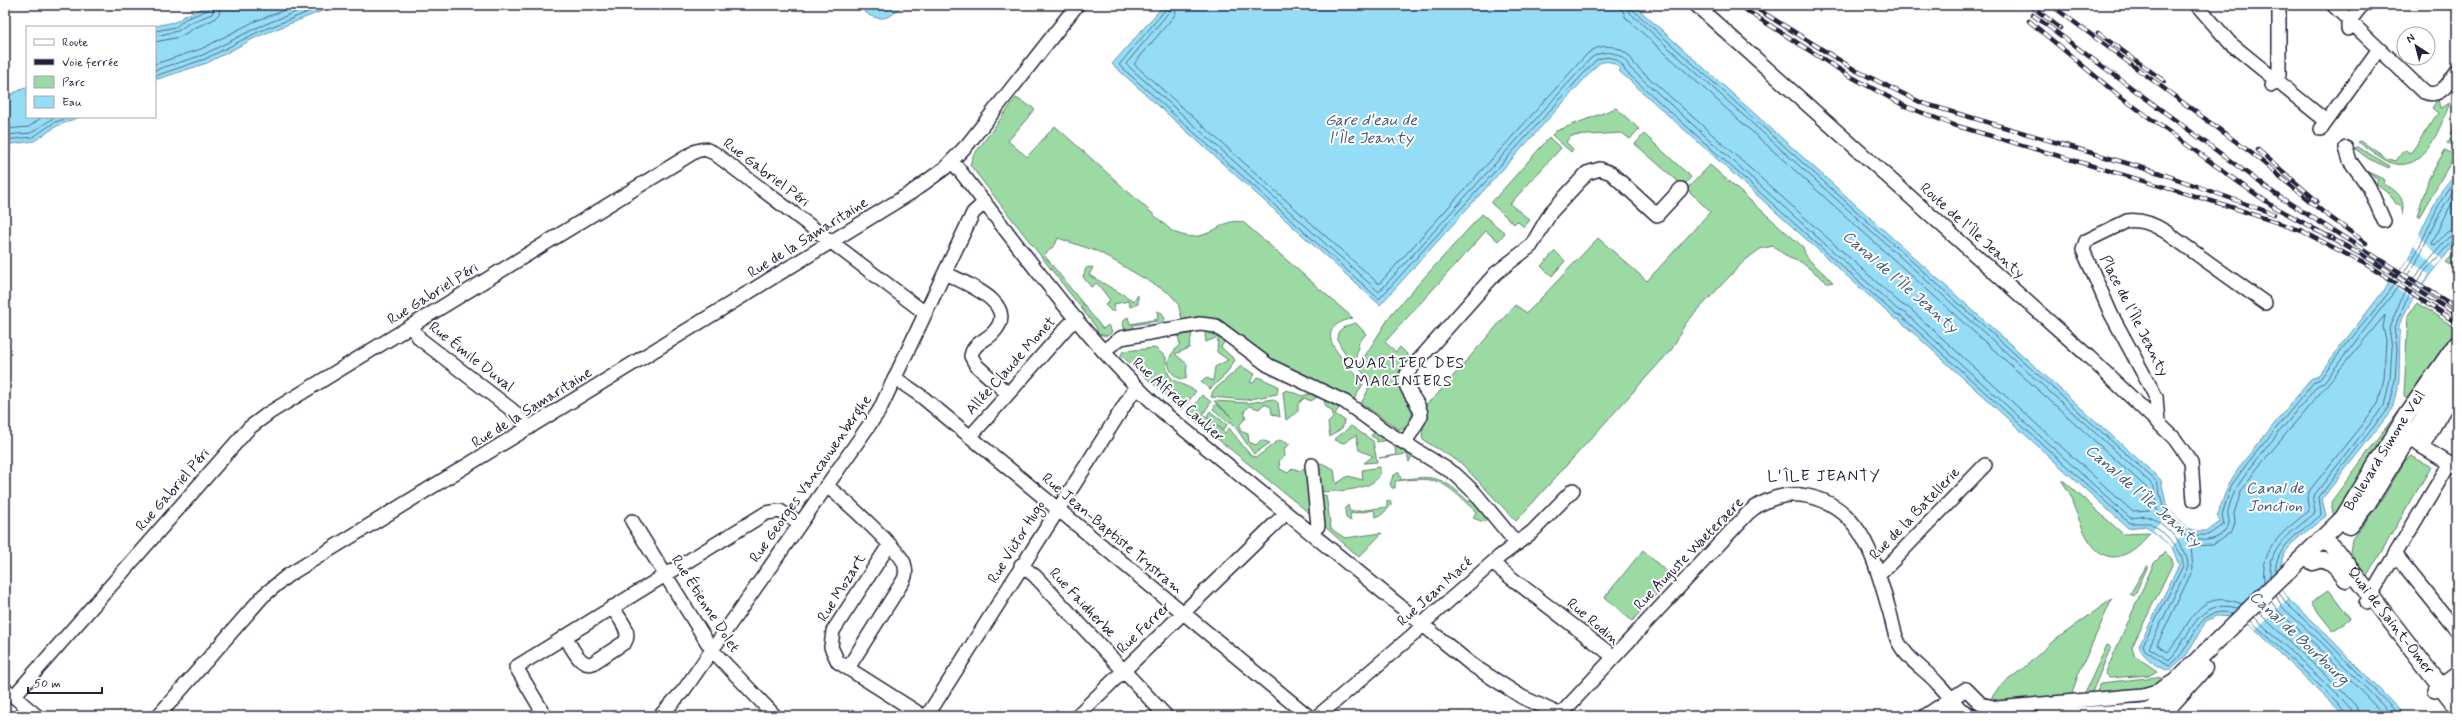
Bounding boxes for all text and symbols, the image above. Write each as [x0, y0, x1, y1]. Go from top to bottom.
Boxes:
legend [26, 26, 156, 118]
north arrow [2396, 26, 2436, 66]
text: N [2404, 31, 2418, 47]
text: Route [62, 35, 88, 51]
text: Voie ferrée [62, 55, 119, 71]
text: Parc [62, 75, 85, 91]
text: Eau [62, 95, 82, 111]
water label: Gare d'eau de l'Île Jeanty [1325, 110, 1418, 149]
street label: Rue Gabriel Péri [719, 134, 813, 212]
street label: Route de l'Île Jeanty [1915, 178, 2029, 284]
street label: Rue de la Samaritaine [744, 193, 872, 283]
water label: Canal de l'Île Jeanty [1838, 226, 1964, 339]
street label: Place de l'Île Jeanty [2095, 252, 2173, 380]
street label: Rue Gabriel Péri [384, 258, 482, 330]
street label: Allée Claude Monet [962, 313, 1060, 419]
street label: Rue Émile Duval [424, 317, 519, 397]
street label: Rue Alfred Caulier [1128, 353, 1228, 447]
district label: QUARTIER DES MARINIERS [1343, 353, 1465, 392]
street label: Rue de la Samaritaine [468, 363, 596, 453]
street label: Boulevard Simone Veil [2340, 387, 2431, 515]
street label: Rue Georges Vancauwenberghe [745, 391, 877, 567]
water label: Canal de l'Île Jeanty [2081, 440, 2207, 553]
street label: Rue Gabriel Péri [131, 444, 215, 536]
street label: Rue de la Batellerie [1865, 463, 1965, 565]
district label: L'ÎLE JEANTY [1767, 466, 1881, 487]
street label: Rue Jean-Baptiste Trystram [1037, 469, 1187, 599]
water label: Canal de Jonction [2246, 478, 2305, 517]
street label: Rue Auguste Waeteraere [1630, 493, 1748, 615]
street label: Rue Victor Hugo [983, 496, 1051, 588]
street label: Rue Mozart [813, 550, 871, 626]
street label: Rue Étienne Dolet [666, 551, 745, 657]
street label: Rue Jean Macé [1393, 553, 1477, 631]
street label: Quai de Saint-Omer [2342, 563, 2439, 680]
street label: Rue Faidherbe [1044, 564, 1120, 643]
water label: Canal de Bourbourg [2243, 586, 2354, 692]
street label: Rue Rodin [1562, 594, 1624, 650]
street label: Rue Ferrer [1113, 597, 1175, 659]
scale bar [28, 669, 102, 695]
text: 50 m [34, 676, 61, 692]

